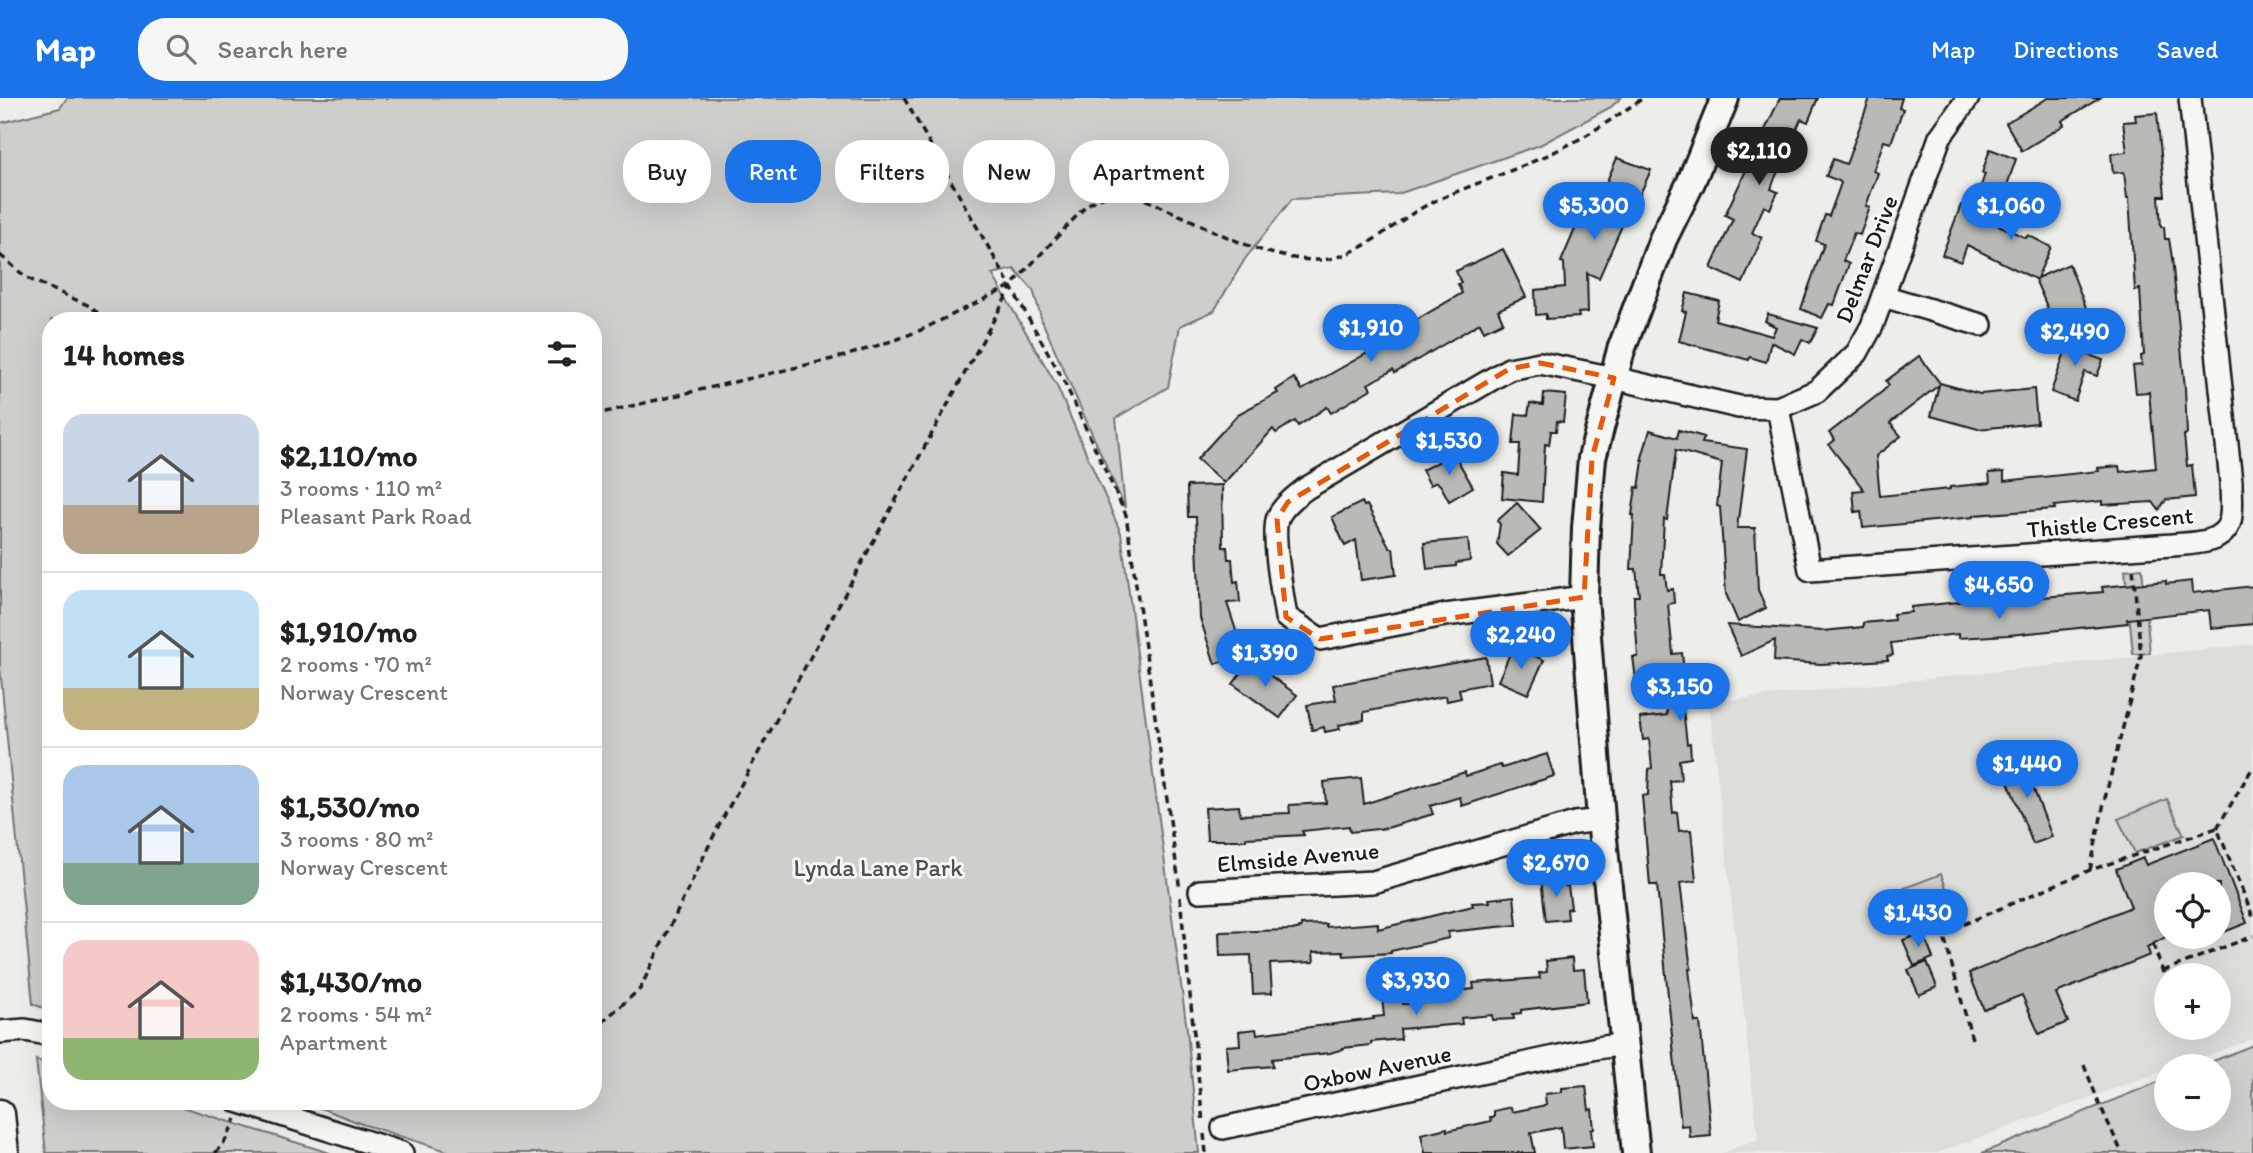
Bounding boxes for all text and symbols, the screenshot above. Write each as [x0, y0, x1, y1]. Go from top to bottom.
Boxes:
search box [138, 18, 628, 81]
text: Map [35, 30, 96, 69]
icon: search [162, 30, 200, 68]
text: Search here [218, 33, 348, 65]
text: Map [1931, 35, 1975, 64]
text: Directions [2013, 35, 2119, 64]
text: Saved [2157, 35, 2218, 64]
pin: $2,110 [1702, 127, 1816, 187]
text: $2,110 [1727, 136, 1791, 164]
chip: Buy [623, 140, 711, 203]
chip: Rent [725, 140, 821, 203]
chip: Filters [835, 140, 949, 203]
chip: New [963, 140, 1055, 203]
chip: Apartment [1069, 140, 1229, 203]
pin: $5,300 [1537, 183, 1651, 242]
pin: $1,060 [1954, 183, 2068, 242]
text: $5,300 [1559, 191, 1629, 219]
street label: Delmar Drive [1828, 191, 1904, 327]
text: $1,060 [1977, 191, 2045, 219]
pin: $1,910 [1314, 304, 1428, 364]
pin: $2,490 [2018, 308, 2132, 368]
text: $1,910 [1339, 313, 1403, 341]
text: $2,490 [2040, 317, 2110, 345]
icon: filters [543, 335, 581, 373]
text: 14 homes [63, 336, 185, 373]
pin: $1,530 [1392, 418, 1506, 477]
text: $1,530 [1416, 426, 1482, 454]
text: $2,110/mo [280, 437, 418, 474]
icon: home [119, 442, 203, 526]
text: 3 rooms · 110 m² [280, 474, 442, 502]
street label: Thistle Crescent [2025, 500, 2195, 544]
text: Pleasant Park Road [280, 502, 472, 530]
pin: $4,650 [1942, 561, 2056, 621]
text: $4,650 [1964, 570, 2034, 598]
pin: $2,240 [1464, 612, 1578, 671]
text: $1,910/mo [280, 613, 417, 650]
icon: home [119, 618, 203, 702]
text: $2,240 [1486, 620, 1556, 648]
pin: $1,390 [1208, 630, 1322, 689]
text: $1,390 [1232, 638, 1298, 666]
text: 2 rooms · 70 m² [280, 650, 432, 678]
pin: $3,150 [1623, 664, 1737, 723]
text: $3,150 [1647, 672, 1713, 700]
text: Norway Crescent [280, 678, 448, 706]
pin: $1,440 [1970, 740, 2084, 800]
text: $1,440 [1992, 749, 2062, 777]
text: $1,530/mo [280, 788, 420, 825]
icon: home [119, 793, 203, 877]
text: 3 rooms · 80 m² [280, 825, 434, 853]
street label: Elmside Avenue [1216, 835, 1380, 879]
pin: $2,670 [1499, 840, 1613, 899]
text: $2,670 [1523, 848, 1589, 876]
text: Norway Crescent [280, 853, 448, 881]
park label: Lynda Lane Park [793, 853, 963, 882]
map controls [2154, 872, 2231, 1131]
button: locate [2154, 872, 2231, 949]
pin: $1,430 [1861, 890, 1975, 949]
text: $1,430 [1884, 898, 1952, 926]
pin: $3,930 [1359, 958, 1473, 1017]
text: $1,430/mo [280, 963, 422, 1000]
button: + [2154, 963, 2231, 1040]
text: $3,930 [1382, 966, 1450, 994]
icon: home [119, 968, 203, 1052]
text: 2 rooms · 54 m² [280, 1000, 432, 1028]
text: Apartment [280, 1028, 387, 1056]
street label: Oxbow Avenue [1300, 1038, 1454, 1098]
button: − [2154, 1054, 2231, 1131]

